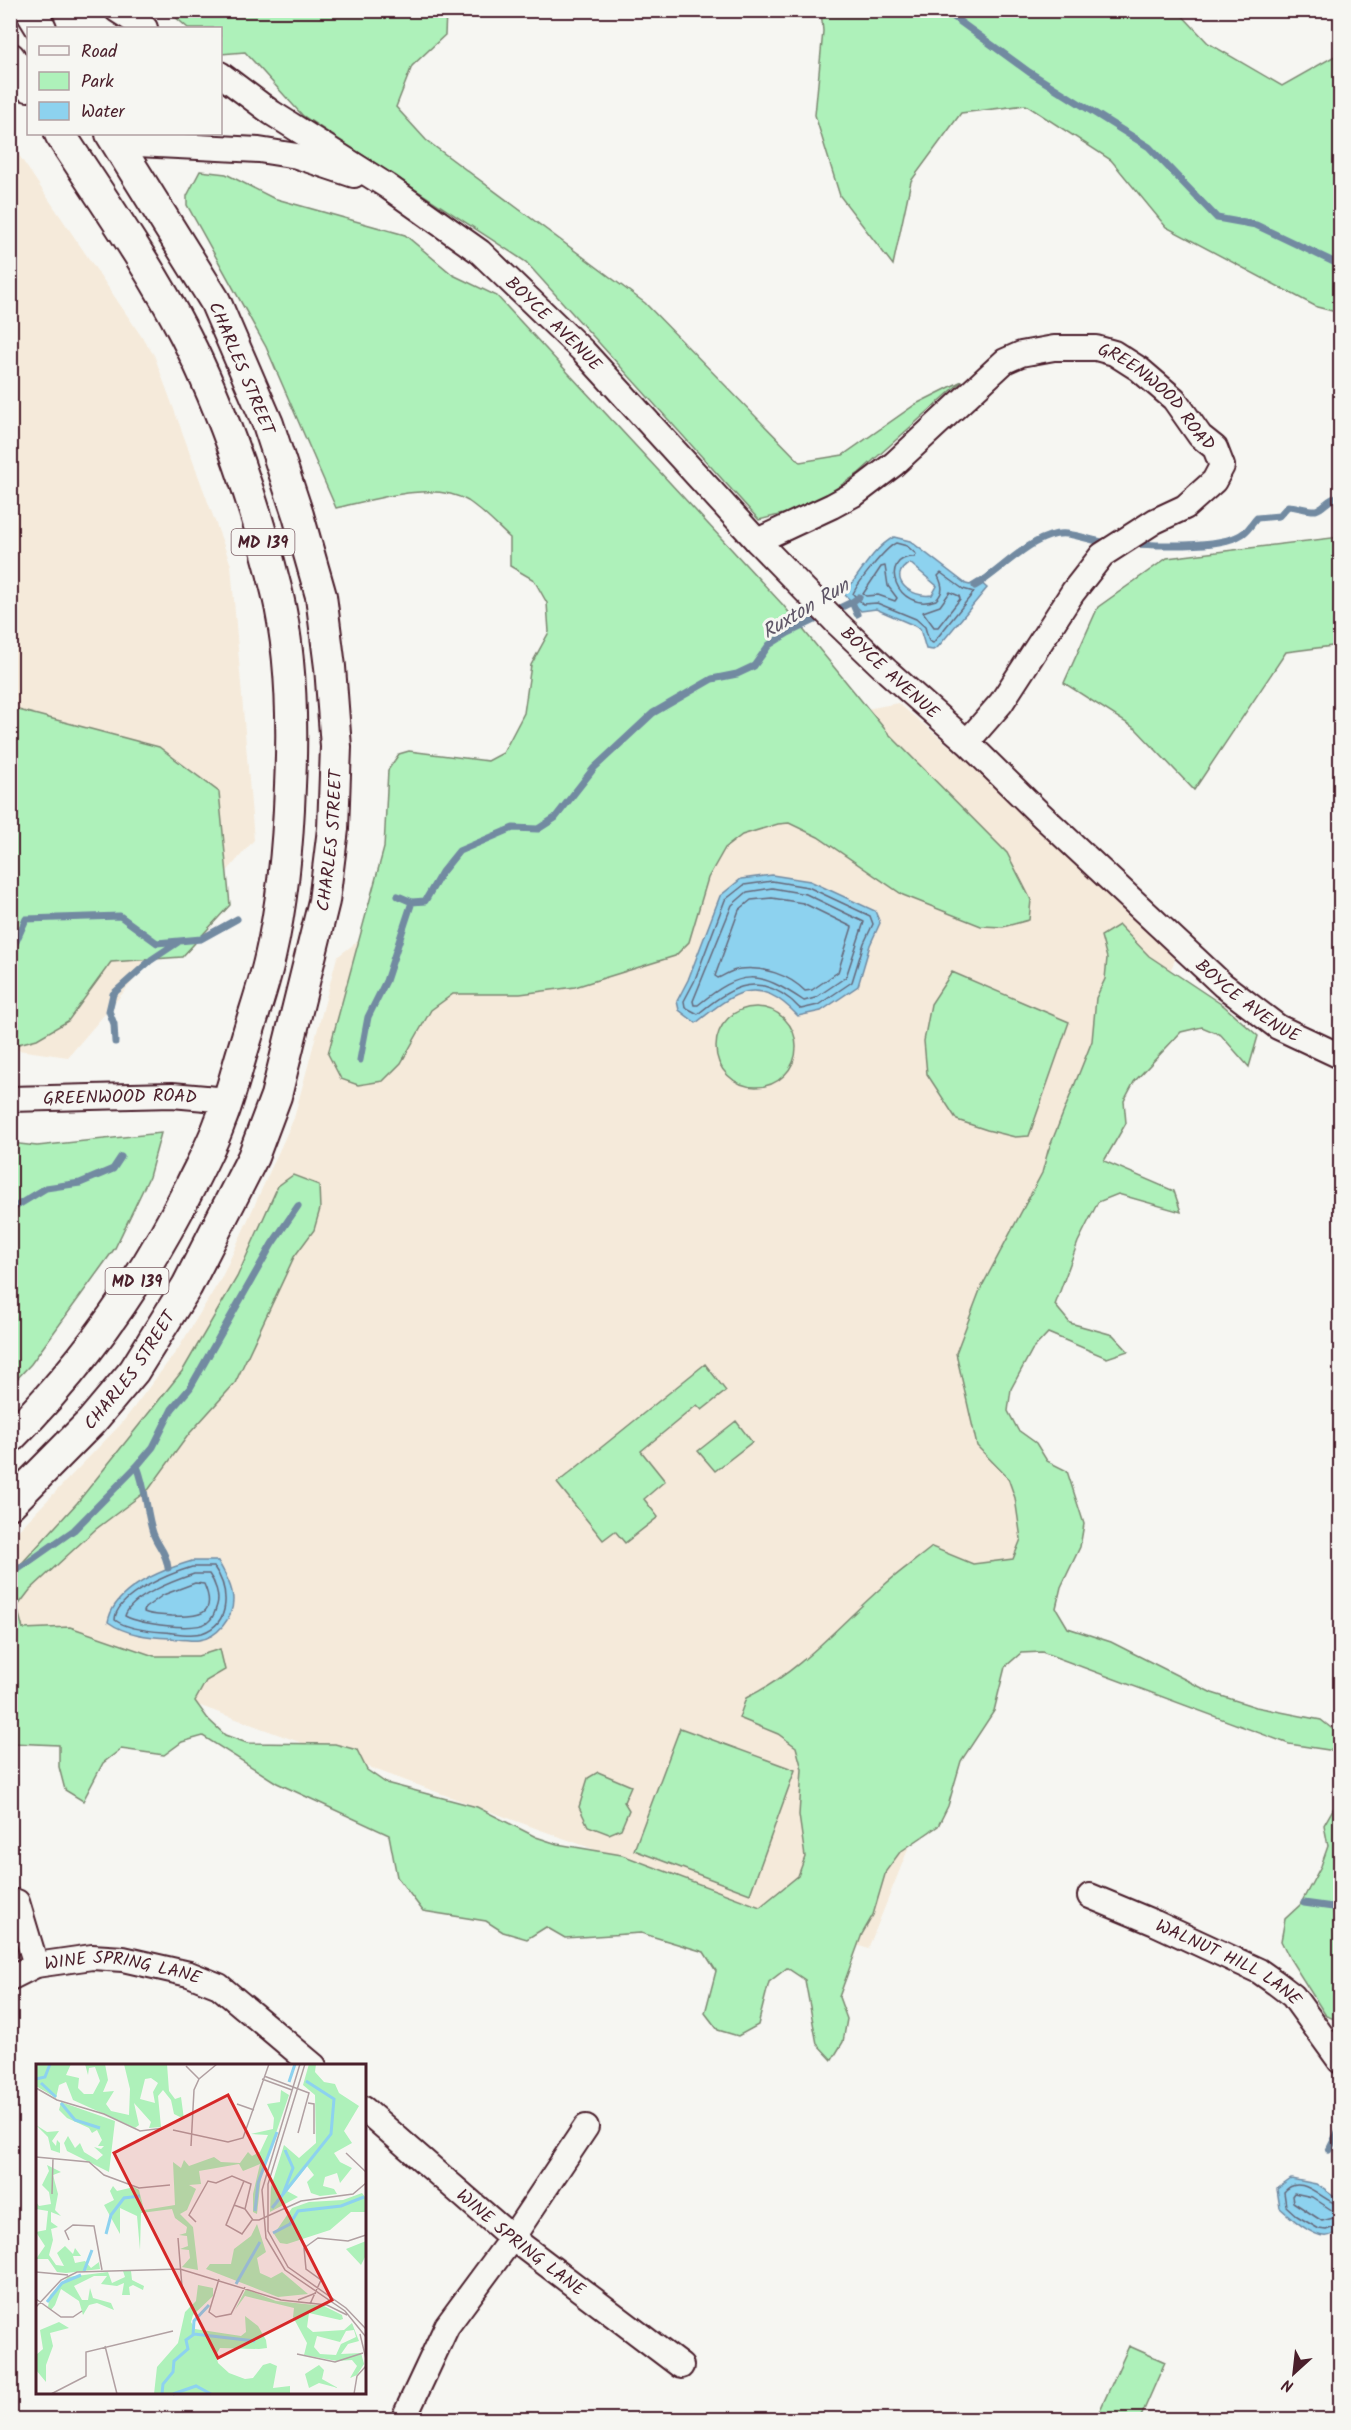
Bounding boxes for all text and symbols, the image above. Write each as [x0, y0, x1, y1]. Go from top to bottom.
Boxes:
legend [27, 27, 222, 135]
text: Road [81, 38, 118, 67]
text: Park [81, 68, 114, 97]
text: Water [81, 98, 126, 127]
street label: BOYCE AVENUE [498, 270, 608, 379]
street label: CHARLES STREET [200, 298, 282, 441]
street label: GREENWOOD ROAD [1094, 336, 1222, 459]
road number: MD 139 [232, 529, 294, 555]
water label: Ruxton Run [756, 570, 857, 648]
street label: BOYCE AVENUE [833, 620, 946, 727]
street label: CHARLES STREET [309, 768, 351, 915]
street label: BOYCE AVENUE [1188, 953, 1305, 1052]
street label: GREENWOOD ROAD [43, 1082, 198, 1114]
road number: MD 139 [106, 1268, 168, 1294]
street label: CHARLES STREET [77, 1304, 185, 1438]
street label: WALNUT HILL LANE [1150, 1912, 1309, 2012]
street label: WINE SPRING LANE [43, 1944, 205, 1994]
inset map [36, 2064, 366, 2394]
street label: WINE SPRING LANE [449, 2182, 591, 2305]
north arrow [1264, 2343, 1324, 2403]
text: N [1278, 2372, 1298, 2398]

